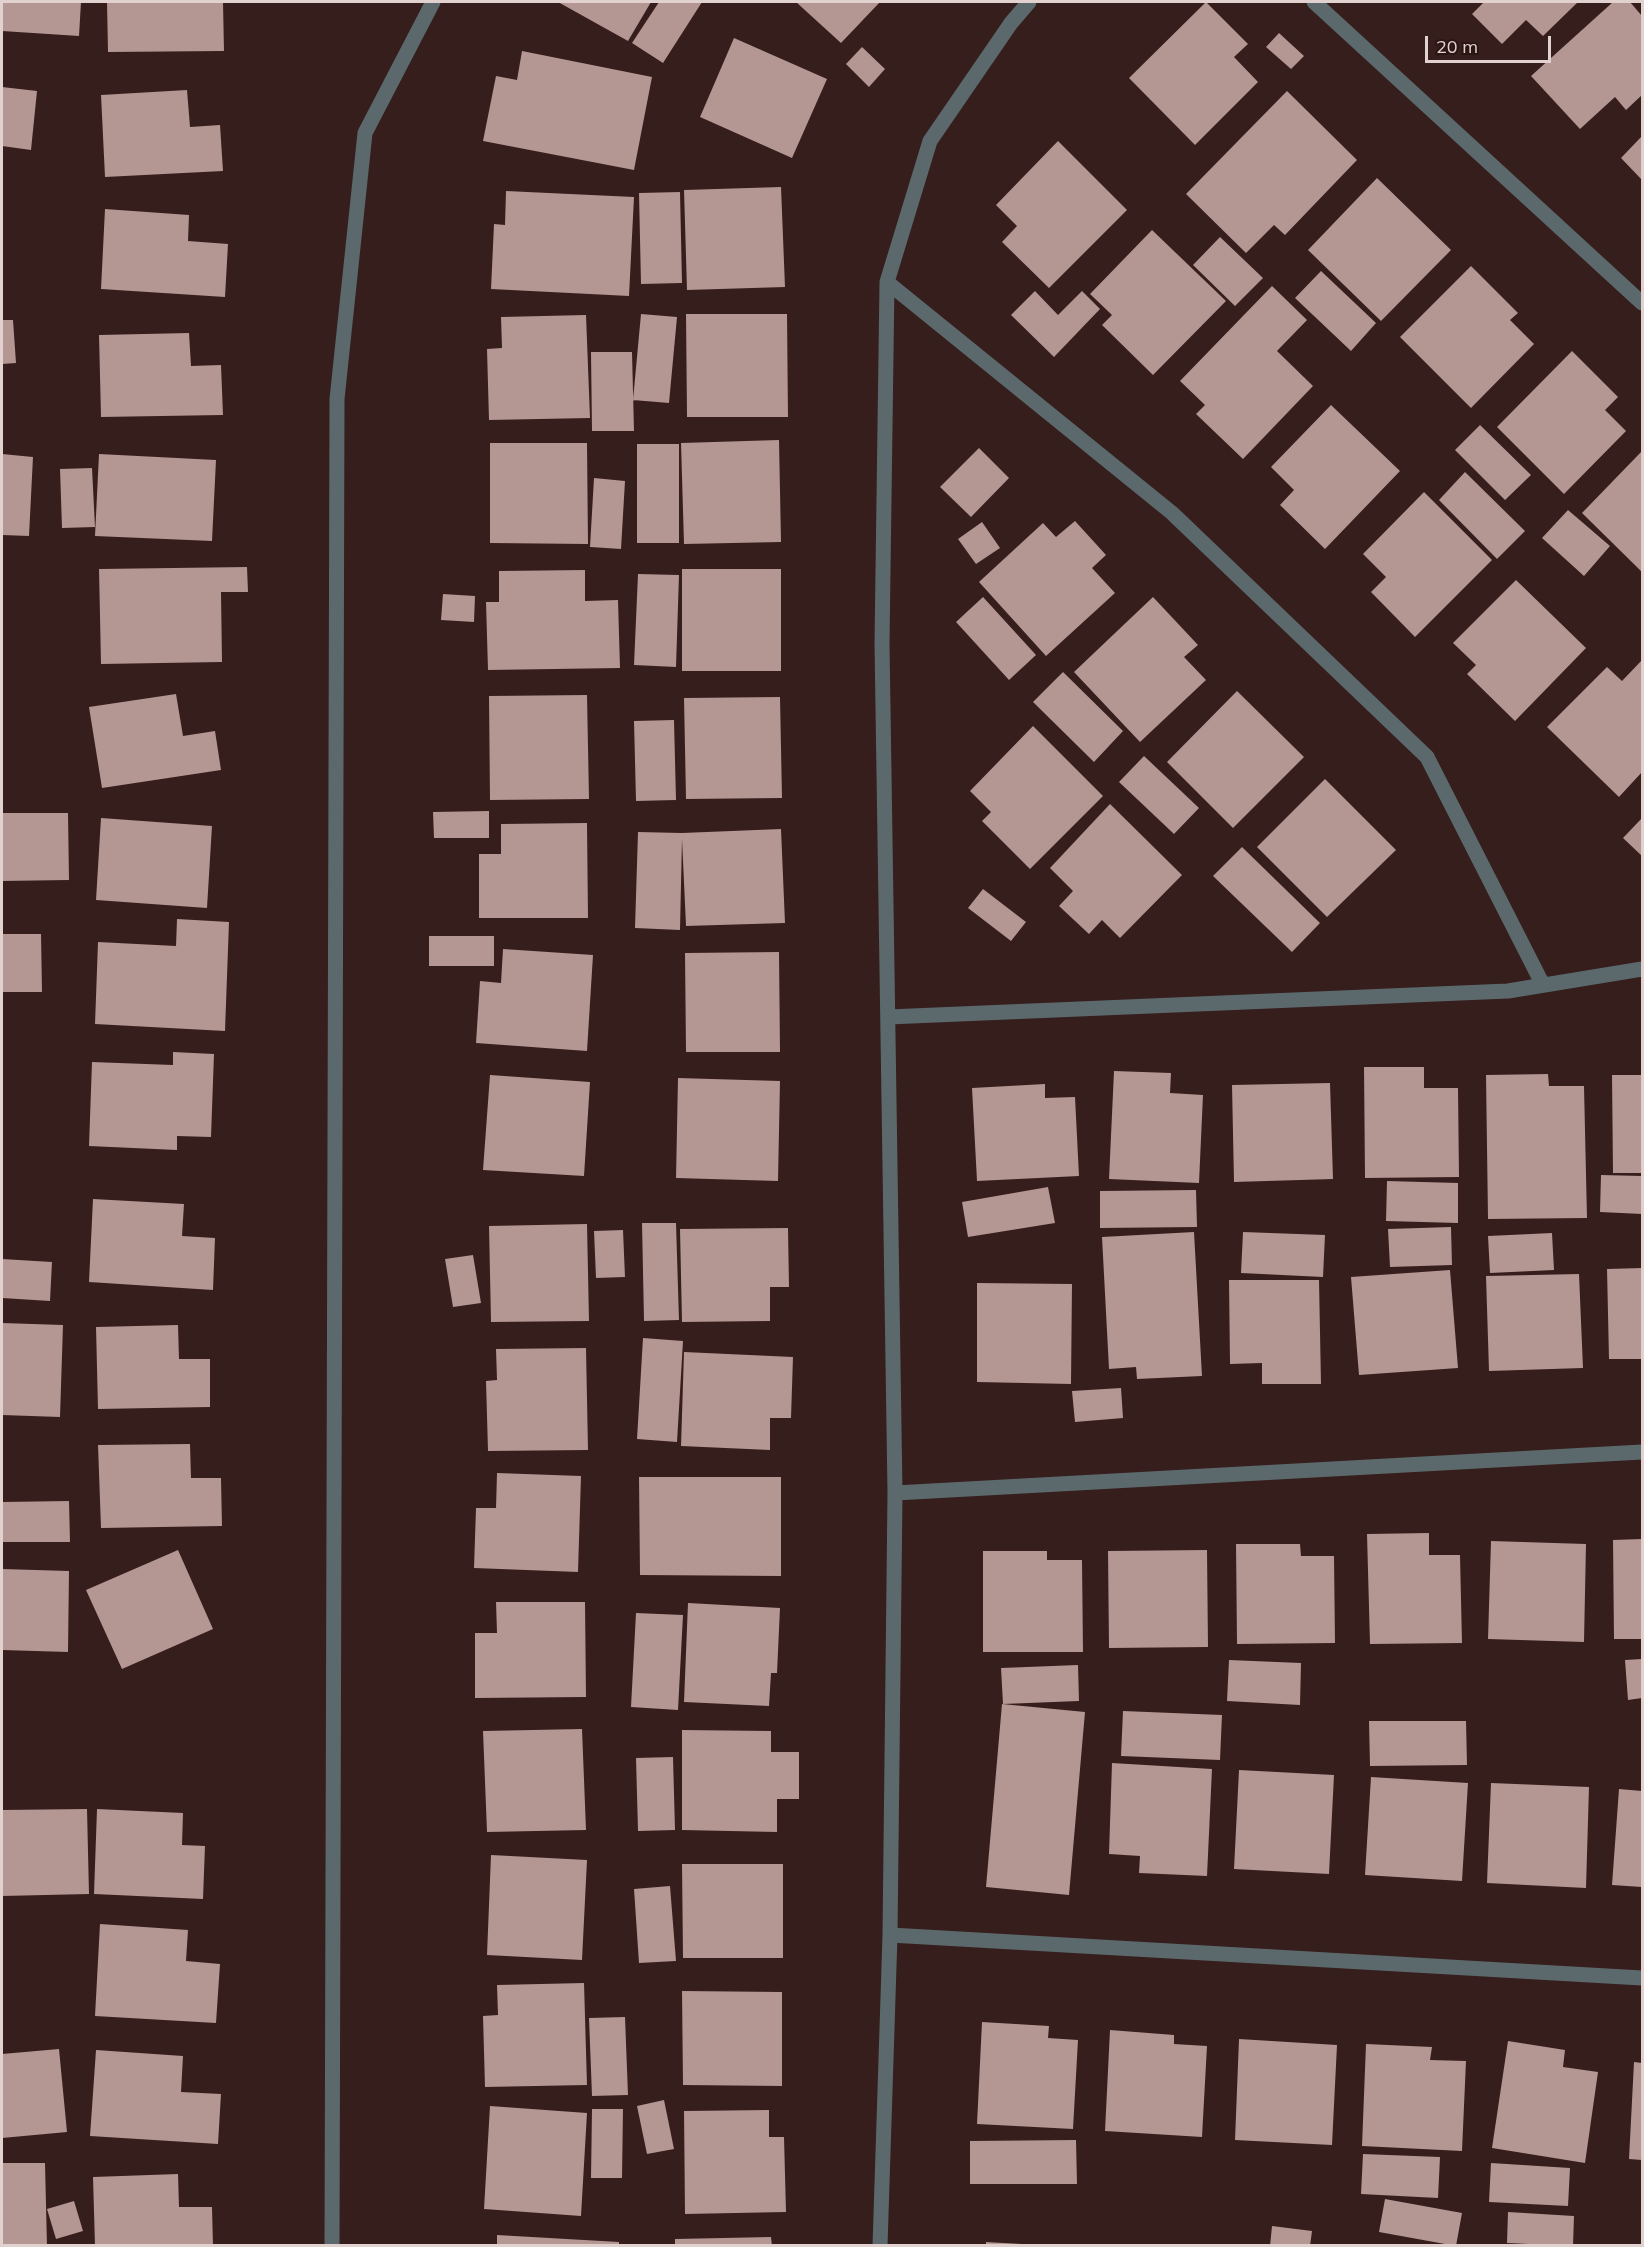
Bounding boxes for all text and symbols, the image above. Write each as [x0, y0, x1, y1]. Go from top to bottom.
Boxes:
scale bar [1428, 24, 1554, 62]
text: 20 m [1436, 35, 1478, 58]

